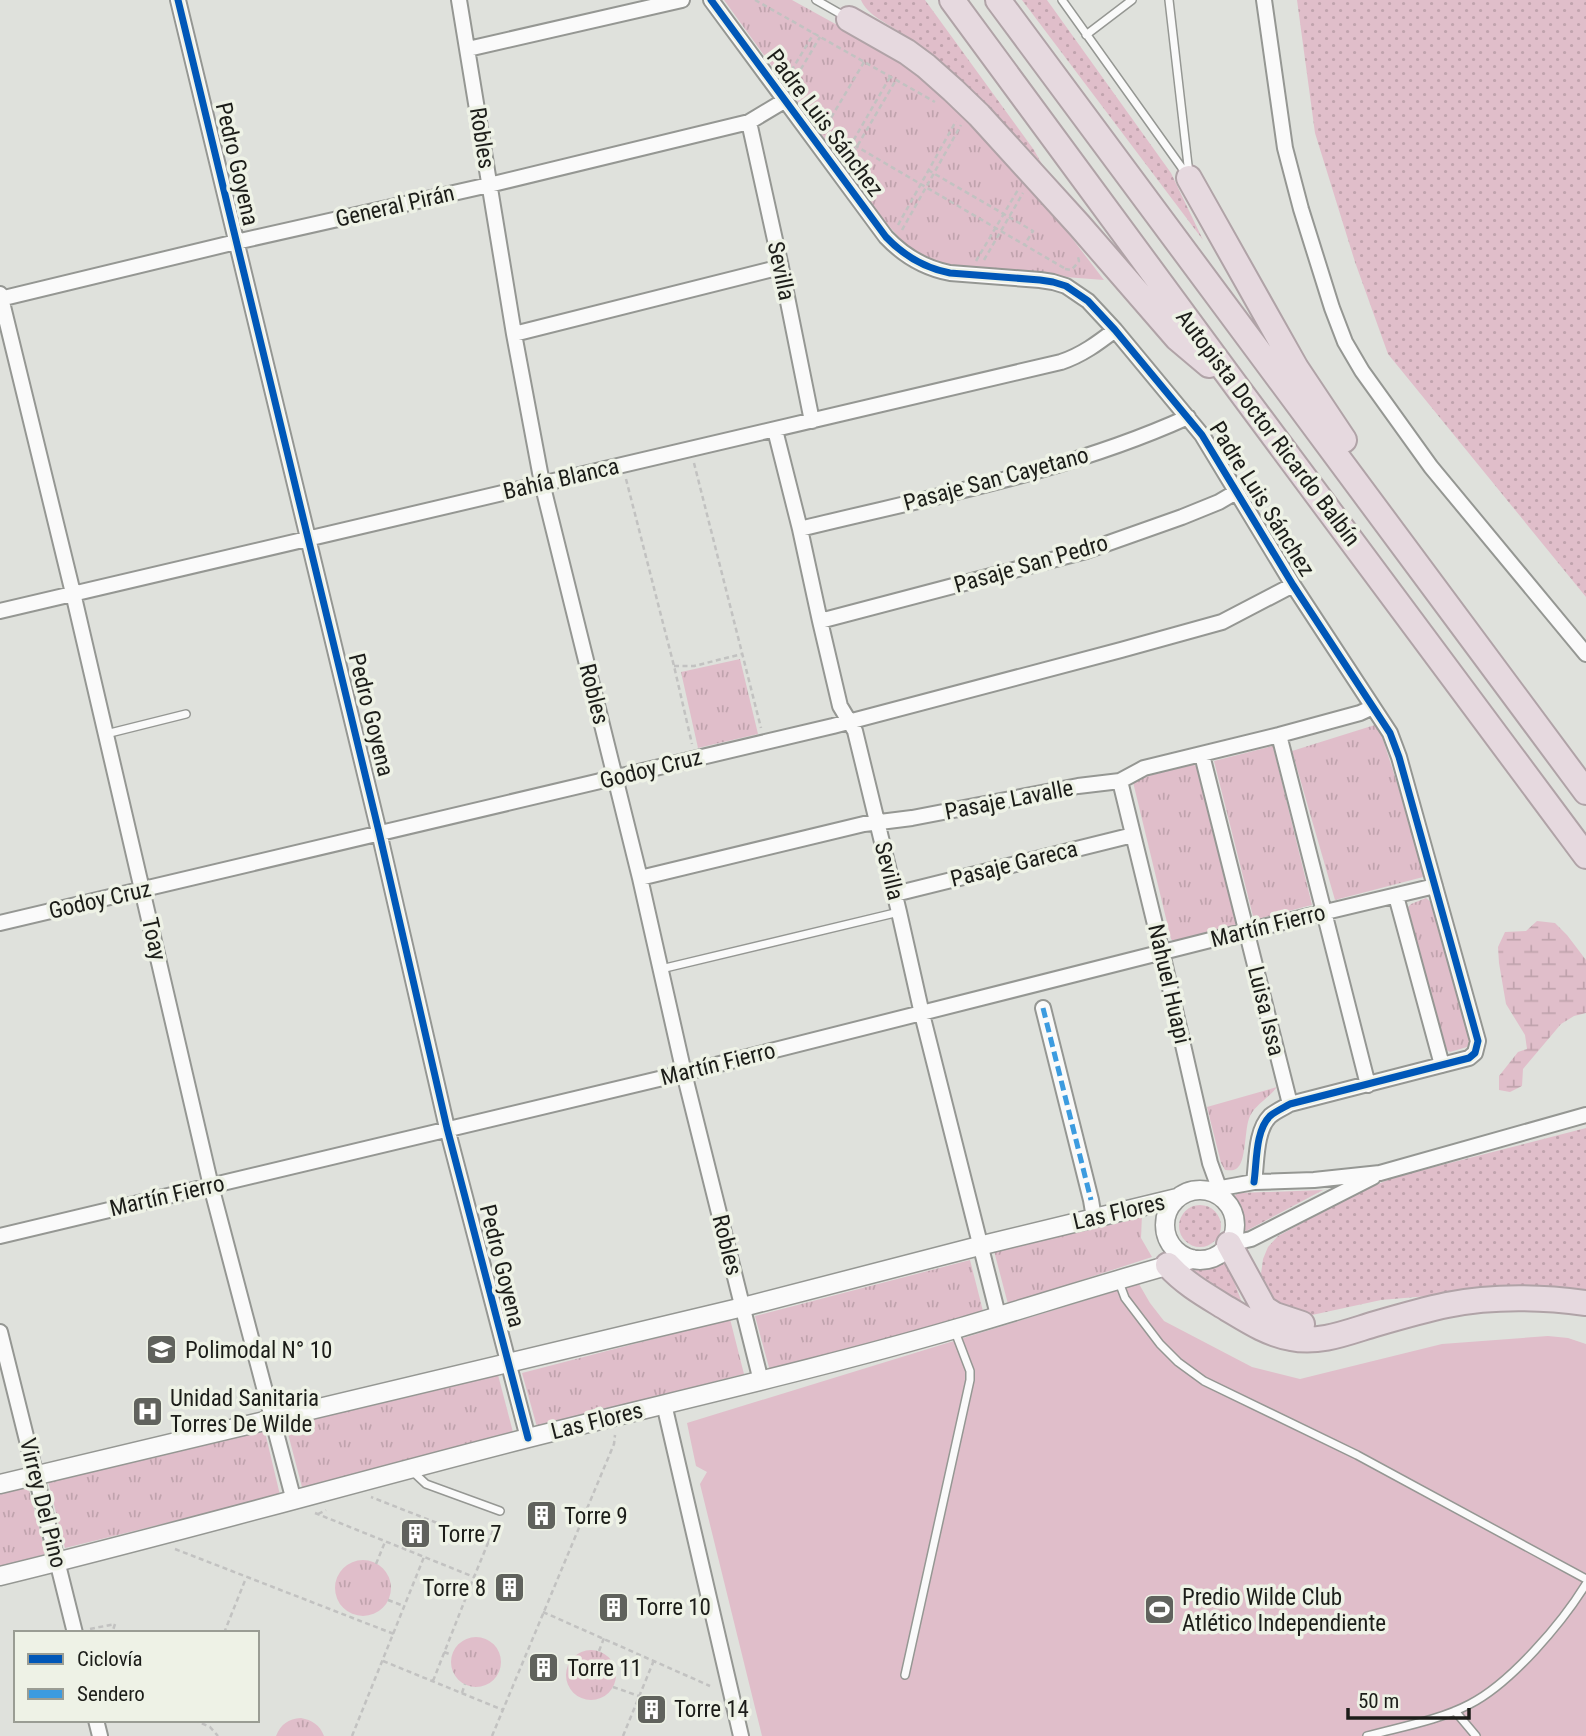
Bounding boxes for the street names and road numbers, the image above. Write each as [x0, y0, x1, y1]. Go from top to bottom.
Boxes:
street label: Padre Luis Sánchez [761, 44, 889, 202]
street label: Pedro Goyena [210, 100, 264, 228]
street label: Robles [464, 105, 500, 171]
street label: General Pirán [333, 179, 457, 233]
street label: Sevilla [762, 239, 800, 303]
street label: Autopista Doctor Ricardo Balbín [1170, 304, 1366, 552]
street label: Padre Luis Sánchez [1204, 417, 1320, 581]
street label: Pasaje San Cayetano [901, 441, 1091, 517]
street label: Bahía Blanca [500, 453, 622, 505]
street label: Pasaje San Pedro [951, 529, 1111, 599]
street label: Pedro Goyena [343, 651, 399, 779]
street label: Robles [573, 661, 615, 727]
street label: Godoy Cruz [597, 743, 705, 795]
street label: Pasaje Lavalle [943, 774, 1075, 826]
street label: Pasaje Gareca [948, 835, 1080, 893]
street label: Sevilla [869, 839, 909, 903]
street label: Godoy Cruz [46, 875, 154, 925]
street label: Martín Fierro [1208, 899, 1328, 953]
street label: Toay [136, 915, 172, 963]
street label: Nahuel Huapi [1142, 922, 1196, 1046]
street label: Luisa Issa [1242, 963, 1290, 1059]
street label: Martín Fierro [658, 1037, 778, 1091]
street label: Martín Fierro [107, 1170, 227, 1222]
street label: Las Flores [1070, 1188, 1168, 1236]
street label: Pedro Goyena [474, 1202, 530, 1330]
street label: Robles [706, 1212, 748, 1278]
street label: Las Flores [548, 1397, 646, 1445]
street label: Virrey Del Pino [14, 1435, 72, 1571]

